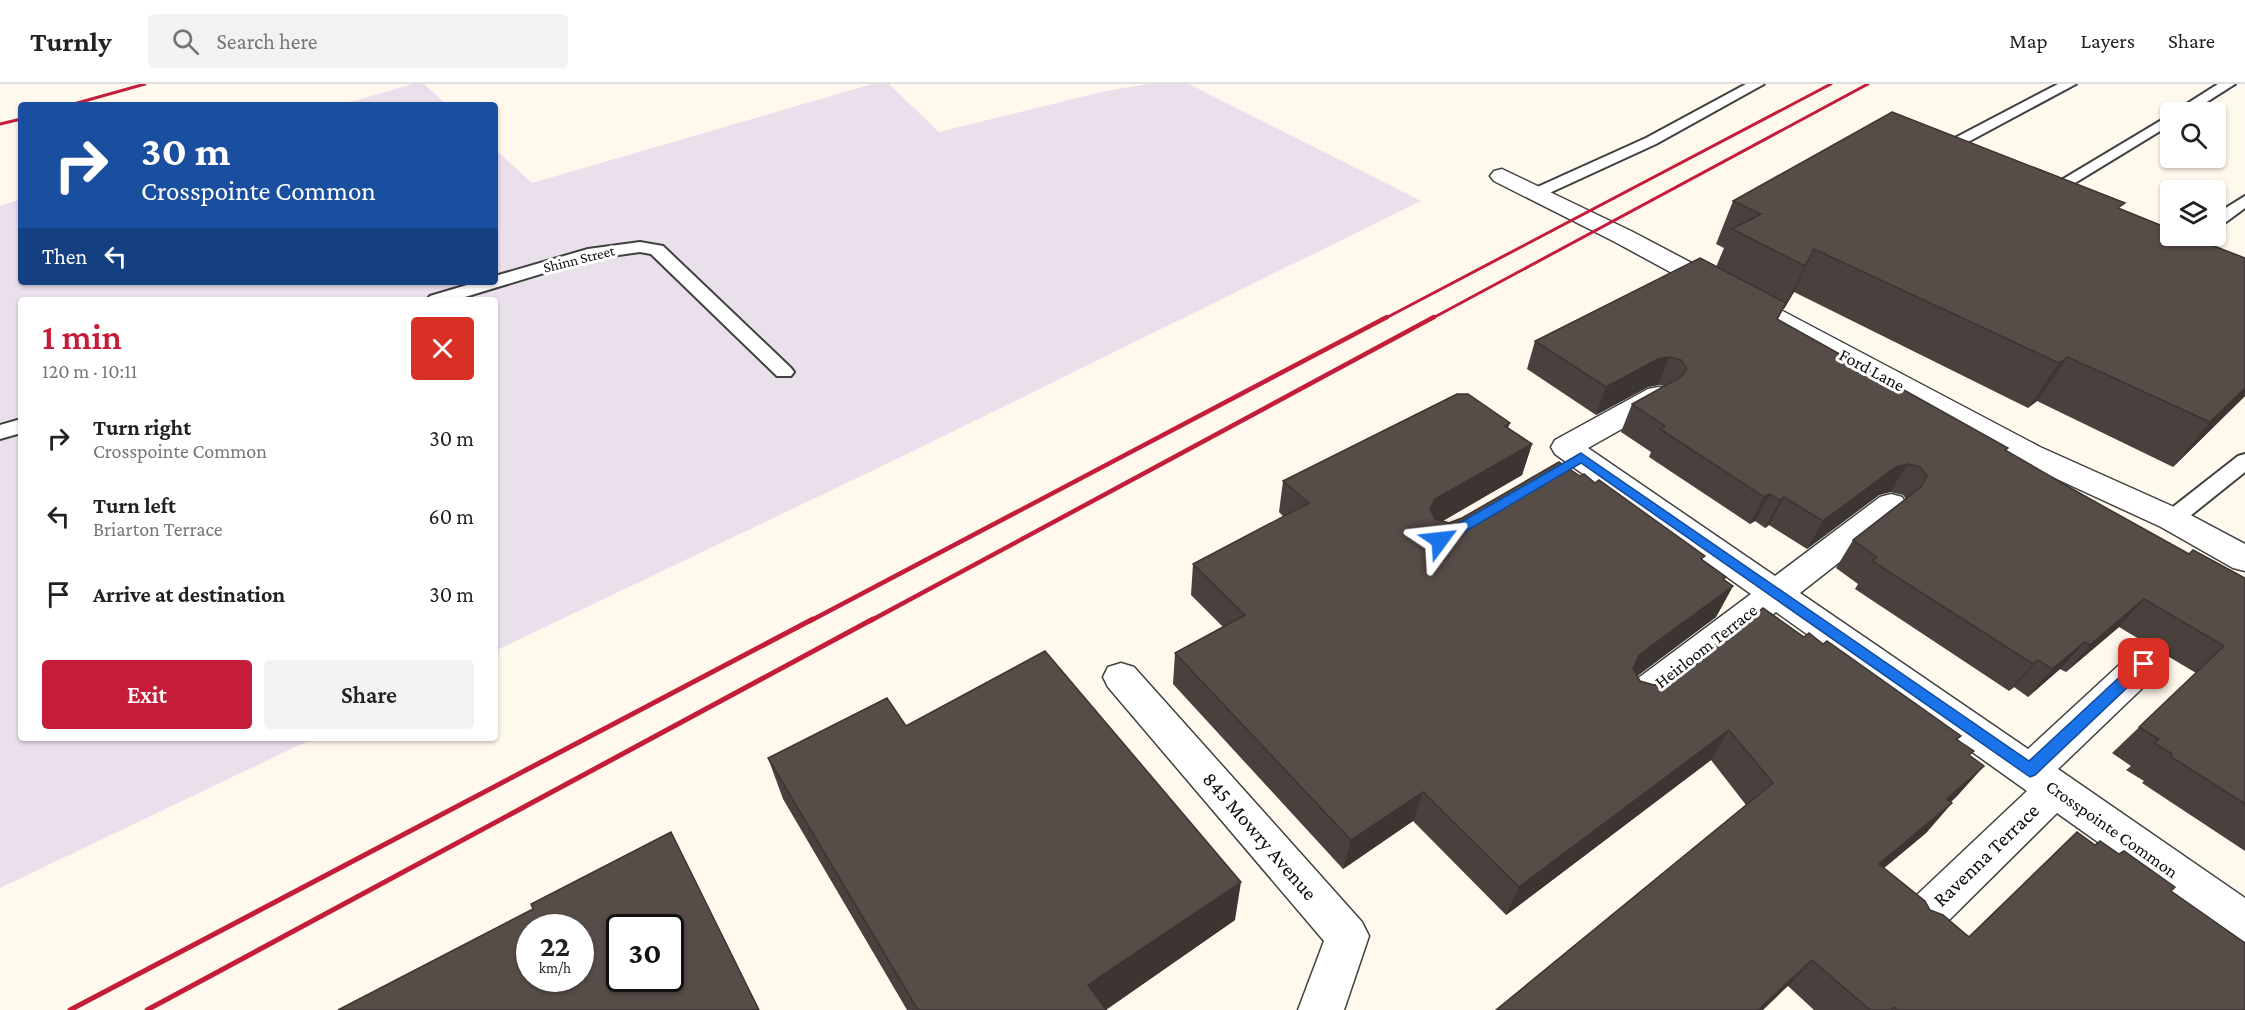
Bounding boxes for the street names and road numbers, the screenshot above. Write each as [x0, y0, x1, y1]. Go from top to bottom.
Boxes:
street label: Shinn Street [542, 242, 617, 276]
street label: Ford Lane [1836, 344, 1908, 396]
street label: Heirloom Terrace [1651, 600, 1761, 692]
street label: 845 Mowry Avenue [1198, 767, 1322, 905]
street label: Crosspointe Common [2042, 776, 2182, 882]
street label: Ravenna Terrace [1928, 798, 2044, 912]

